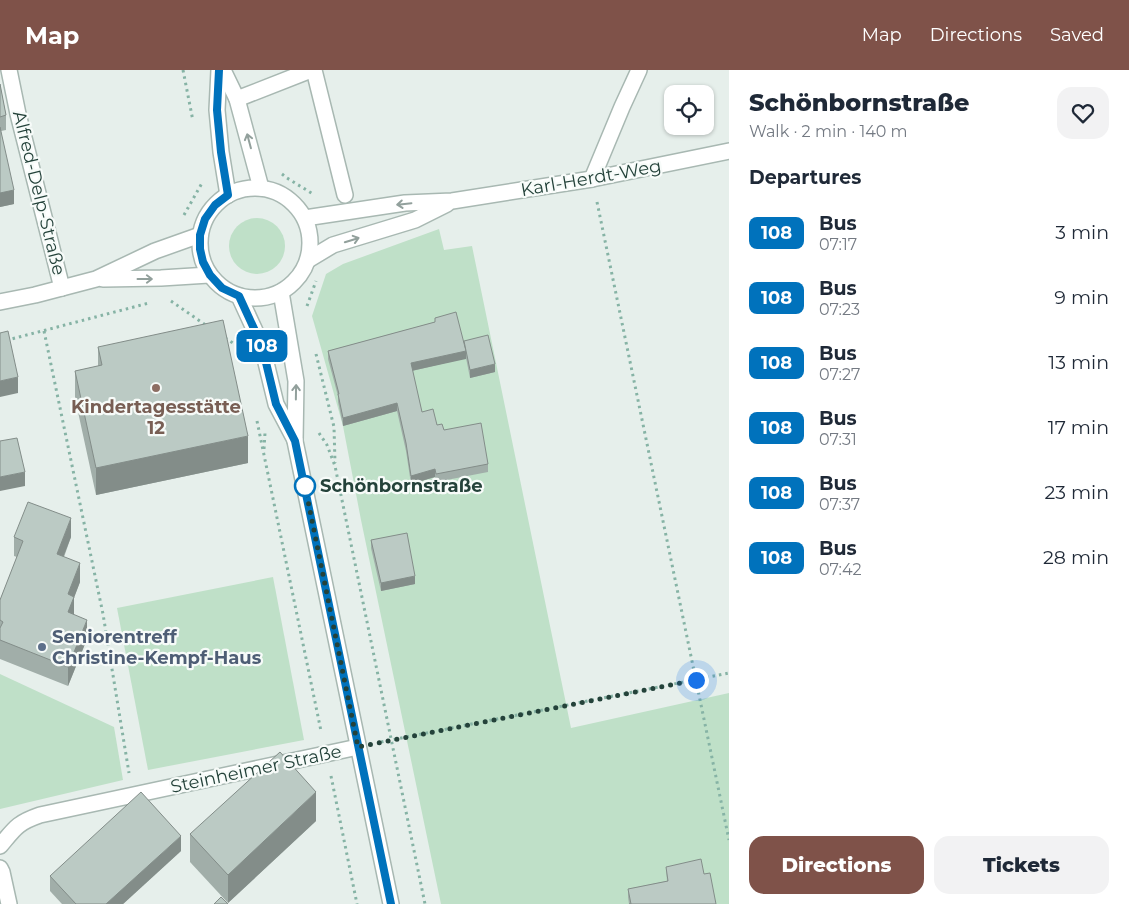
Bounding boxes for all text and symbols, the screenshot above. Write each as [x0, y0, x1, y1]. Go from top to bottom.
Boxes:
text: Map [25, 21, 79, 50]
text: Map [862, 24, 902, 46]
text: Directions [930, 24, 1022, 46]
text: Saved [1050, 24, 1104, 46]
map controls [664, 85, 714, 135]
button: locate [664, 85, 714, 135]
button: heart [1057, 87, 1109, 139]
text: Schönbornstraße [749, 88, 969, 117]
street label: Alfred-Delp-Straße [8, 108, 70, 278]
text: Walk · 2 min · 140 m [749, 122, 908, 141]
one-way arrow [243, 134, 253, 150]
street label: Karl-Herdt-Weg [519, 155, 663, 201]
text: Departures [749, 166, 861, 189]
one-way arrow [396, 199, 412, 209]
text: Bus [819, 212, 857, 235]
text: 3 min [1055, 221, 1109, 244]
text: 108 [761, 222, 792, 244]
one-way arrow [343, 235, 359, 244]
text: 07:17 [819, 235, 857, 254]
one-way arrow [136, 274, 153, 284]
text: Bus [819, 277, 857, 300]
text: 9 min [1054, 286, 1109, 309]
text: 108 [761, 287, 792, 309]
text: 07:23 [819, 300, 860, 319]
line badge: 108 [233, 330, 291, 362]
text: 108 [246, 335, 278, 357]
text: Bus [819, 342, 857, 365]
text: 13 min [1048, 351, 1109, 374]
text: 108 [761, 352, 792, 374]
text: 07:27 [819, 365, 860, 384]
marker: Kindertagesstätte 12 [150, 382, 162, 394]
one-way arrow [291, 384, 301, 400]
place label: Kindertagesstätte 12 [71, 396, 241, 439]
text: Bus [819, 407, 857, 430]
text: 17 min [1048, 416, 1109, 439]
text: 108 [761, 417, 792, 439]
text: 07:31 [819, 430, 857, 449]
text: Bus [819, 472, 857, 495]
marker: Schönbornstraße [294, 475, 316, 497]
place label: Schönbornstraße [320, 475, 483, 497]
text: 23 min [1044, 481, 1109, 504]
text: 108 [761, 482, 792, 504]
text: 07:37 [819, 495, 860, 514]
text: Bus [819, 537, 857, 560]
text: 28 min [1043, 546, 1109, 569]
text: 108 [761, 547, 792, 569]
text: 07:42 [819, 560, 862, 579]
place label: Seniorentreff Christine-Kempf-Haus [52, 626, 262, 669]
marker: Seniorentreff Christine-Kempf-Haus [36, 641, 48, 653]
your location [684, 668, 709, 693]
street label: Steinheimer Straße [169, 740, 344, 798]
button: Directions [749, 836, 924, 894]
button: Tickets [934, 836, 1109, 894]

